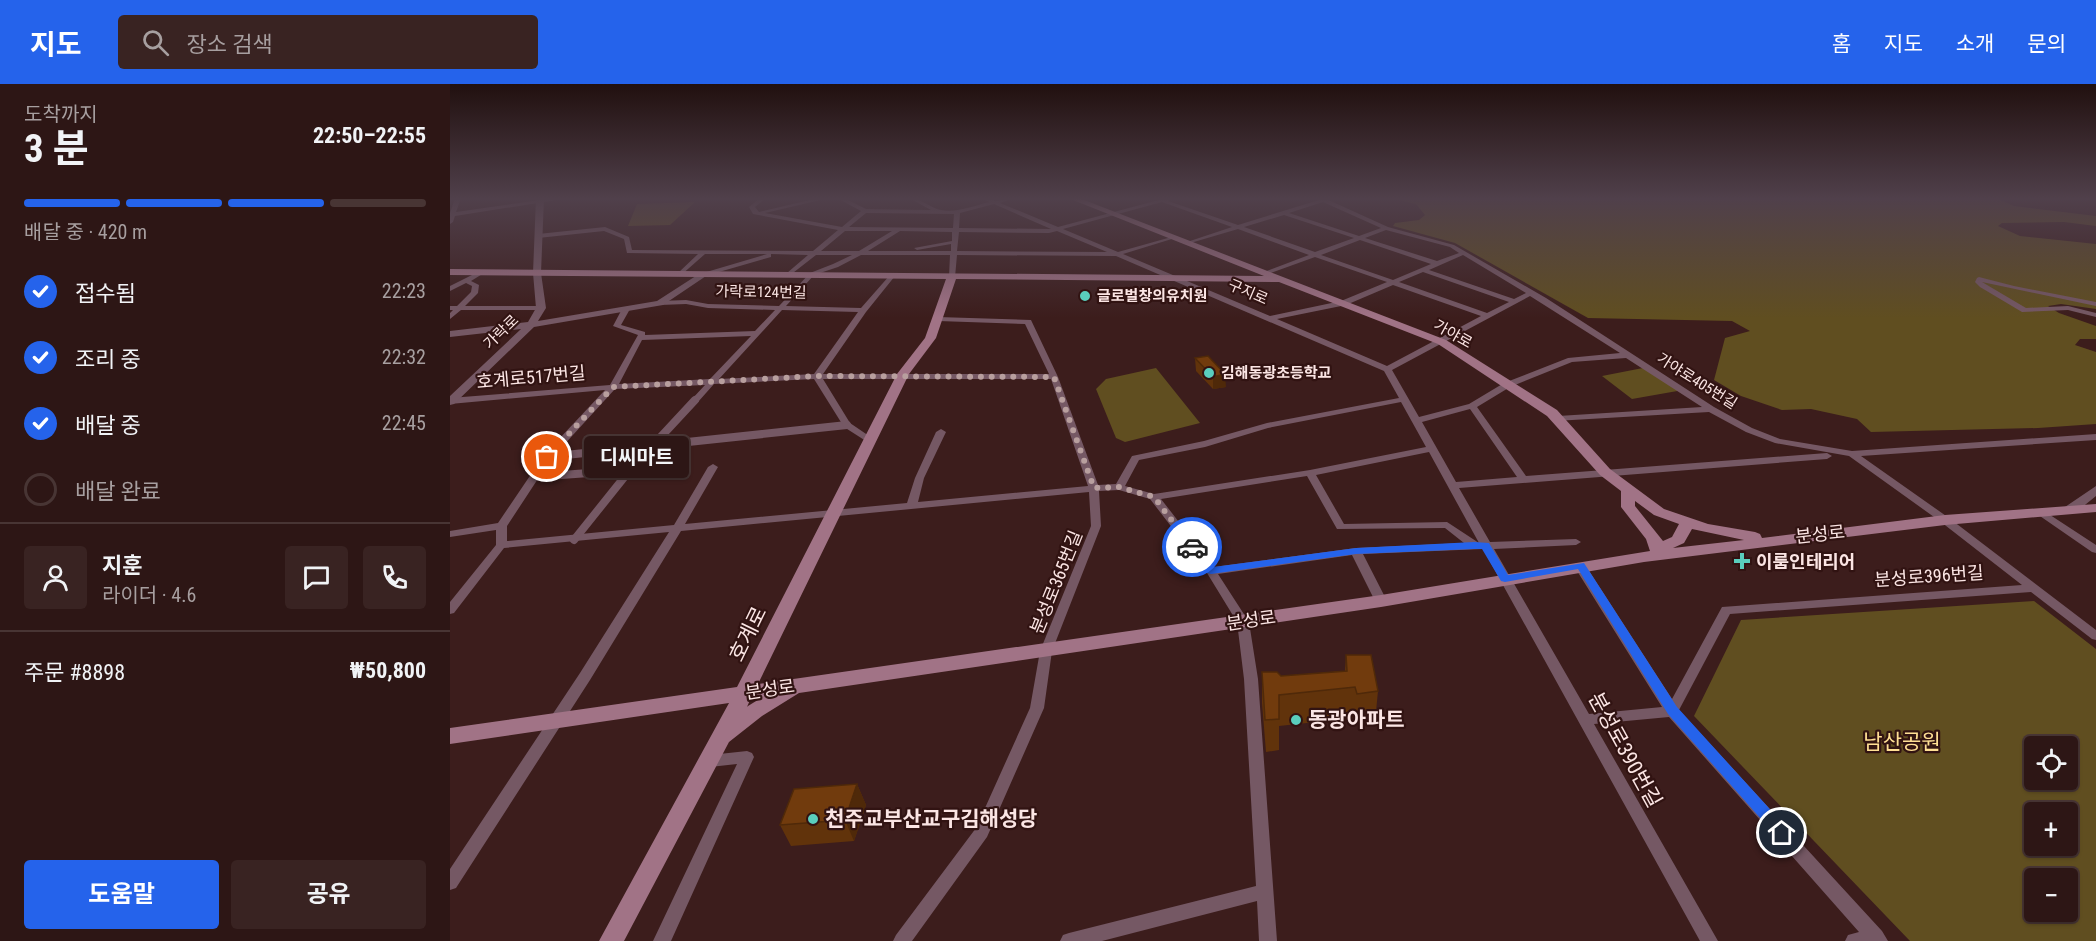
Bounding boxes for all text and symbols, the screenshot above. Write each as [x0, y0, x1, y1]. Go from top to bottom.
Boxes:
search box [118, 15, 538, 69]
icon: search [139, 26, 172, 59]
text: 지도 [30, 28, 82, 61]
text: 장소 검색 [187, 32, 273, 57]
text: 홈 [1832, 32, 1851, 56]
text: 지도 [1884, 32, 1923, 56]
text: 소개 [1956, 32, 1994, 56]
text: 문의 [2027, 32, 2066, 56]
text: 도착까지 [24, 102, 98, 126]
text: 22:50–22:55 [313, 123, 426, 148]
text: 3 분 [24, 126, 89, 172]
text: 배달 중 · 420 m [24, 220, 147, 244]
icon: check [24, 275, 57, 308]
street label: 구지로 [1225, 276, 1271, 308]
text: 22:23 [382, 279, 426, 303]
text: 접수됨 [75, 281, 136, 306]
street label: 가락로124번길 [715, 282, 807, 302]
place label: 글로벌창의유치원 [1097, 287, 1207, 305]
marker: 글로벌창의유치원 [1078, 289, 1092, 303]
street label: 가락로 [480, 311, 522, 353]
street label: 가야로 [1431, 316, 1475, 352]
icon: check [24, 341, 57, 374]
text: 22:32 [382, 345, 426, 369]
text: 조리 중 [75, 347, 141, 372]
street label: 가야로405번길 [1654, 349, 1740, 413]
street label: 호계로517번길 [476, 362, 586, 392]
place label: 김해동광초등학교 [1221, 364, 1332, 382]
marker: 김해동광초등학교 [1202, 366, 1216, 380]
icon: check [24, 407, 57, 440]
text: 22:45 [382, 411, 426, 435]
text: 배달 중 [75, 413, 141, 438]
pin [521, 431, 572, 482]
callout: 디씨마트 [583, 436, 688, 478]
icon: bag [530, 440, 563, 473]
text: 디씨마트 [600, 445, 673, 469]
text: 배달 완료 [75, 479, 161, 504]
courier [1162, 517, 1222, 577]
street label: 분성로 [1794, 521, 1846, 547]
street label: 분성로365번길 [1026, 527, 1086, 637]
icon: car [1176, 531, 1209, 564]
button: person [24, 546, 87, 609]
button: chat [285, 546, 348, 609]
button: phone [363, 546, 426, 609]
place label: 이룸인테리어 [1756, 551, 1855, 572]
marker: 이룸인테리어 [1733, 552, 1751, 570]
text: 지훈 [102, 553, 142, 578]
street label: 분성로396번길 [1874, 562, 1984, 590]
text: 라이더 · 4.6 [102, 583, 196, 607]
street label: 호계로 [725, 603, 771, 665]
street label: 분성로 [1225, 606, 1277, 634]
text: ₩50,800 [350, 658, 426, 683]
text: 주문 #8898 [24, 660, 125, 685]
street label: 분성로 [744, 675, 796, 703]
street label: 분성로390번길 [1584, 688, 1666, 812]
place label: 동광아파트 [1308, 708, 1405, 732]
marker: 동광아파트 [1289, 713, 1303, 727]
park label: 남산공원 [1863, 730, 1941, 754]
map controls [2024, 736, 2078, 922]
button: locate [2024, 736, 2078, 790]
button: + [2024, 802, 2078, 856]
place label: 천주교부산교구김해성당 [825, 807, 1038, 831]
pin [1756, 807, 1807, 858]
marker: 천주교부산교구김해성당 [806, 812, 820, 826]
icon: home [1765, 816, 1798, 849]
button: 도움말 [24, 860, 219, 929]
button: 공유 [231, 860, 426, 929]
button: − [2024, 868, 2078, 922]

